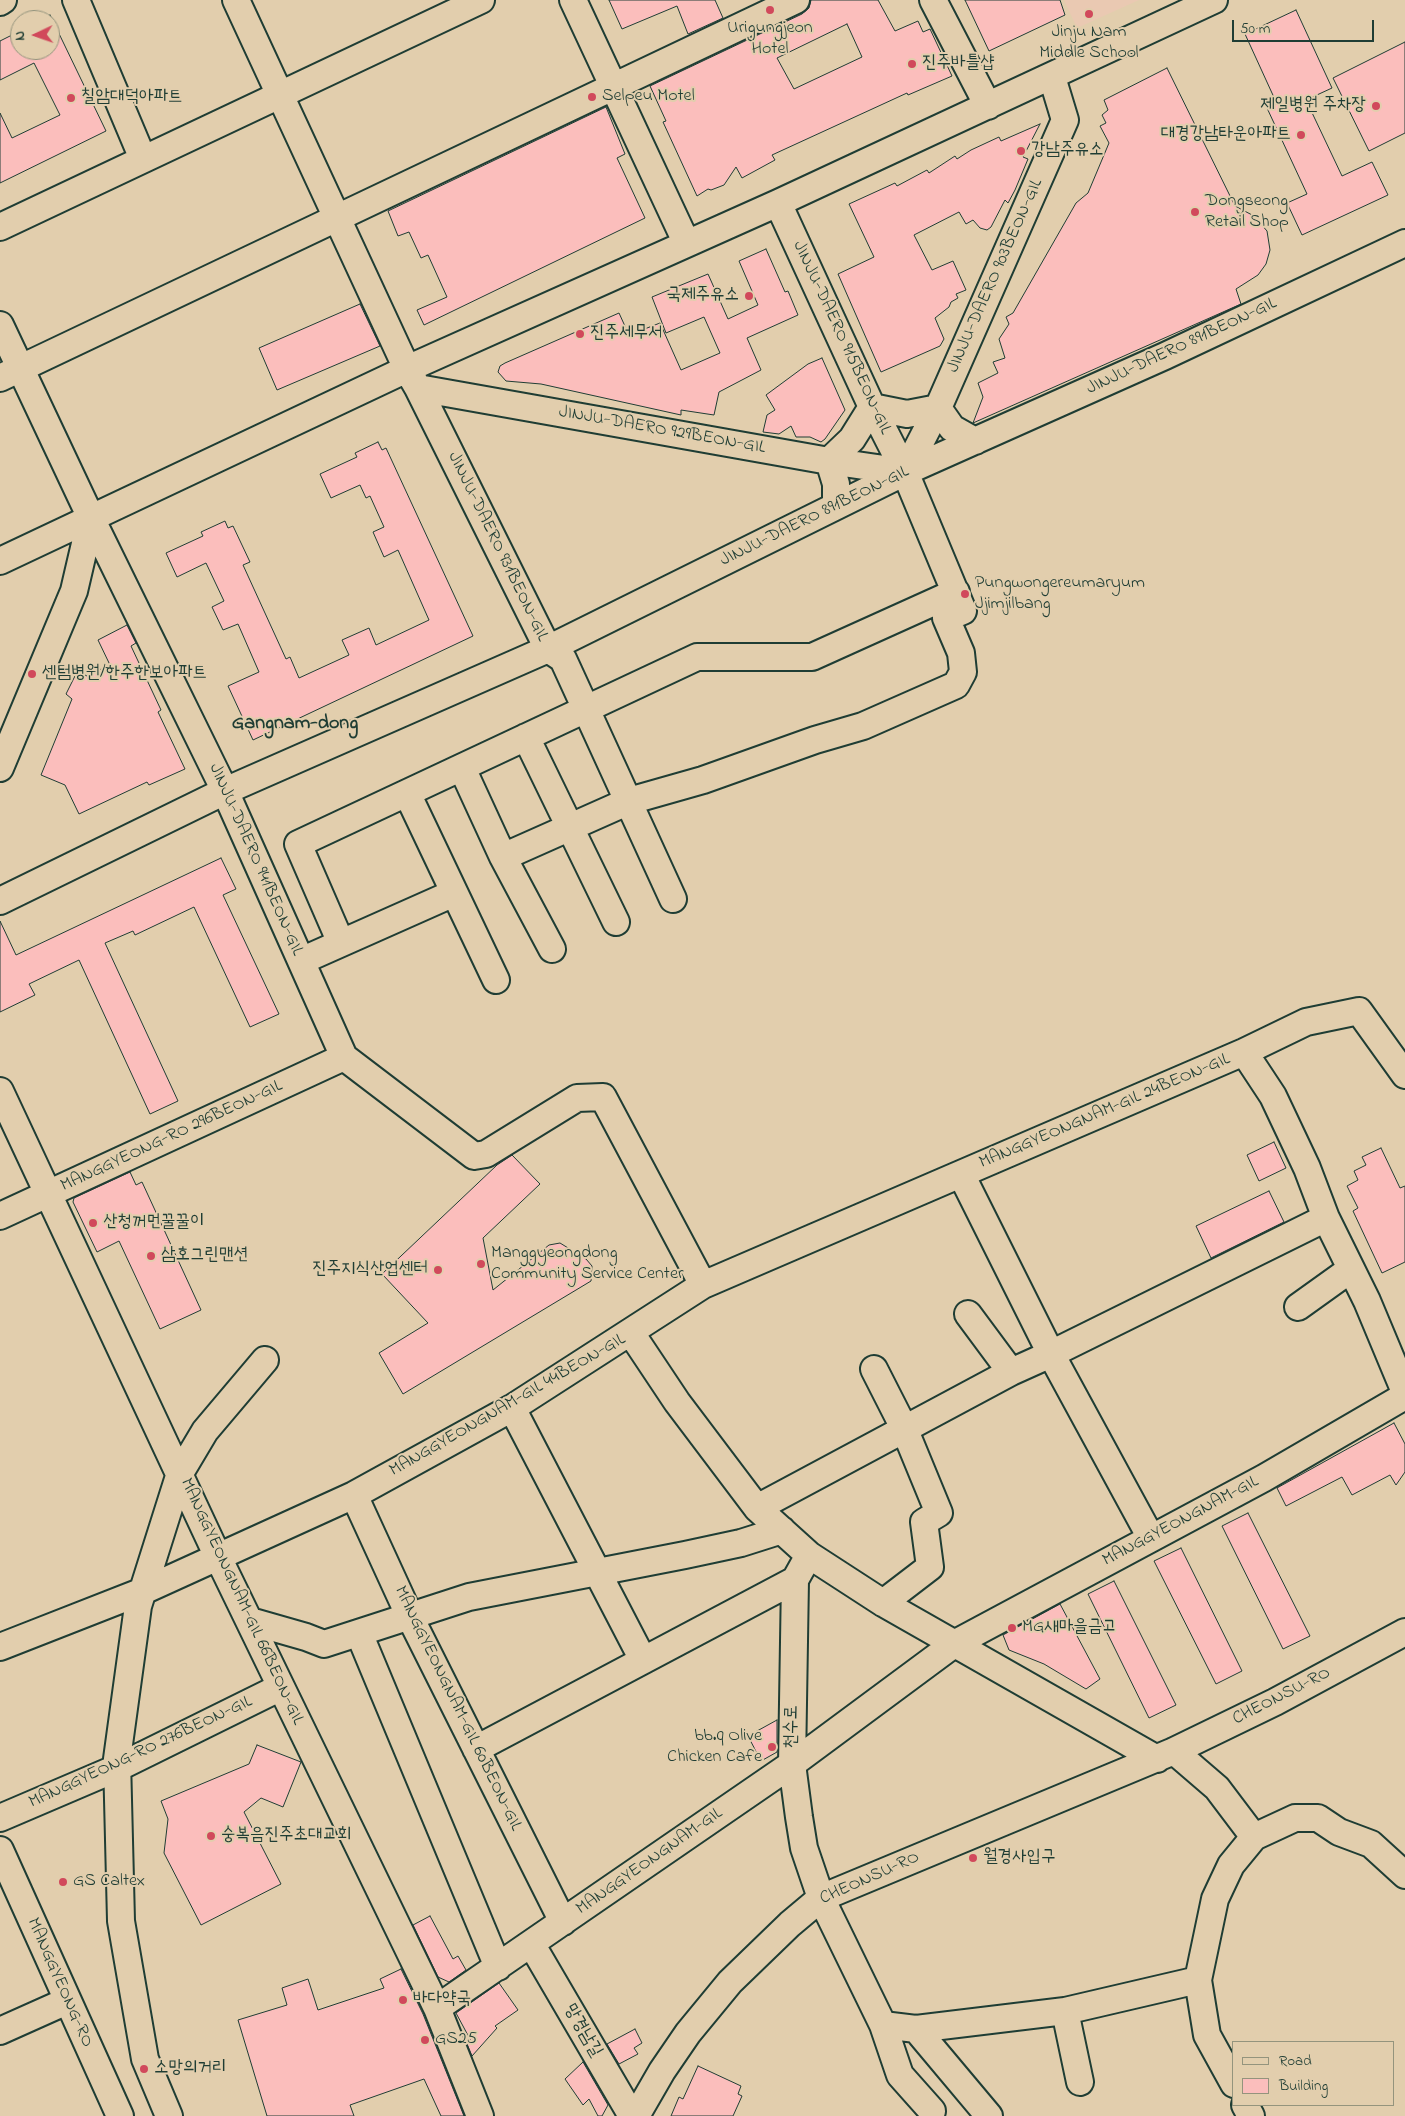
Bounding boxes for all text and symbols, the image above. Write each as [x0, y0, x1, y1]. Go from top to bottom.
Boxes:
marker: Urigungjeon Hotel [764, 4, 776, 16]
marker: Jinju Nam Middle School [1083, 8, 1095, 20]
north arrow [10, 10, 60, 60]
scale bar [1235, 10, 1378, 42]
place label: Urigungjeon Hotel [727, 18, 813, 60]
text: 50 m [1240, 18, 1270, 40]
place label: Jinju Nam Middle School [1039, 22, 1139, 64]
text: N [10, 30, 31, 41]
place label: 진주바틀샵 [922, 53, 994, 75]
marker: 진주바틀샵 [906, 58, 918, 70]
place label: Selpeu Motel [602, 86, 695, 108]
place label: 칠암대덕아파트 [81, 87, 182, 109]
marker: Selpeu Motel [586, 91, 598, 103]
marker: 칠암대덕아파트 [65, 92, 77, 104]
place label: 제일병원 주차장 [1260, 95, 1366, 117]
marker: 제일병원 주차장 [1370, 100, 1382, 112]
place label: 대경강남타운아파트 [1161, 124, 1291, 146]
marker: 대경강남타운아파트 [1295, 129, 1307, 141]
place label: 강남주유소 [1031, 140, 1103, 162]
marker: 강남주유소 [1015, 145, 1027, 157]
street label: JINJU-DAERO 903BEON-GIL [943, 176, 1049, 376]
place label: Dongseong Retail Shop [1205, 191, 1289, 233]
marker: Dongseong Retail Shop [1189, 206, 1201, 218]
street label: JINJU-DAERO 915BEON-GIL [787, 238, 895, 438]
place label: 국제주유소 [667, 285, 739, 307]
marker: 국제주유소 [743, 290, 755, 302]
street label: JINJU-DAERO 891BEON-GIL [1083, 293, 1281, 401]
place label: 진주세무서 [590, 323, 662, 345]
marker: 진주세무서 [574, 328, 586, 340]
street label: JINJU-DAERO 929BEON-GIL [557, 402, 767, 460]
street label: JINJU-DAERO 931BEON-GIL [442, 449, 552, 645]
street label: JINJU-DAERO 891BEON-GIL [717, 462, 913, 572]
place label: Pungwongereumaryum Jjimjilbang [975, 573, 1145, 616]
marker: Pungwongereumaryum Jjimjilbang [959, 588, 971, 600]
place label: 센텀병원/한주한보아파트 [42, 663, 207, 685]
marker: 센텀병원/한주한보아파트 [26, 668, 38, 680]
district label: Gangnam-dong [232, 713, 358, 737]
street label: JINJU-DAERO 941BEON-GIL [203, 760, 307, 960]
street label: MANGGYEONGNAM-GIL 24BEON-GIL [976, 1049, 1234, 1175]
street label: MANGGYEONG-RO 296BEON-GIL [58, 1076, 286, 1198]
place label: 산청꺼먼꿀꿀이 [103, 1212, 204, 1234]
marker: 산청꺼먼꿀꿀이 [87, 1217, 99, 1229]
place label: Manggyeongdong Community Service Center [491, 1243, 684, 1286]
place label: 삼호그린맨션 [161, 1245, 248, 1267]
marker: 삼호그린맨션 [145, 1250, 157, 1262]
marker: Manggyeongdong Community Service Center [475, 1258, 487, 1270]
place label: 진주지식산업센터 [312, 1259, 428, 1281]
marker: 진주지식산업센터 [432, 1264, 444, 1276]
street label: MANGGYEONGNAM-GIL 44BEON-GIL [386, 1329, 630, 1483]
street label: MANGGYEONGNAM-GIL [1099, 1472, 1263, 1572]
street label: MANGGYEONGNAM-GIL 66BEON-GIL [174, 1475, 308, 1729]
street label: MANGGYEONGNAM-GIL 60BEON-GIL [388, 1583, 526, 1835]
place label: MG새마을금고 [1022, 1617, 1117, 1639]
marker: MG새마을금고 [1006, 1622, 1018, 1634]
street label: CHEONSU-RO [1229, 1663, 1335, 1731]
street label: MANGGYEONG-RO 276BEON-GIL [26, 1692, 256, 1814]
street label: 천수로 [782, 1705, 804, 1749]
place label: bb.q Olive Chicken Cafe [667, 1726, 762, 1768]
marker: bb.q Olive Chicken Cafe [766, 1741, 778, 1753]
street label: MANGGYEONGNAM-GIL [573, 1803, 727, 1921]
place label: 숭복음진주초대교회 [221, 1825, 351, 1847]
marker: 숭복음진주초대교회 [205, 1830, 217, 1842]
street label: CHEONSU-RO [817, 1847, 923, 1911]
place label: 월경사입구 [983, 1847, 1055, 1869]
marker: 월경사입구 [967, 1852, 979, 1864]
place label: GS Caltex [73, 1871, 145, 1893]
marker: GS Caltex [57, 1876, 69, 1888]
street label: MANGGYEONG-RO [21, 1915, 97, 2051]
place label: 바다약국 [413, 1989, 471, 2011]
marker: 바다약국 [397, 1994, 409, 2006]
street label: 망경남길 [558, 2001, 606, 2061]
place label: GS25 [435, 2029, 477, 2051]
marker: GS25 [419, 2034, 431, 2046]
legend [1232, 2041, 1395, 2106]
text: Road [1279, 2050, 1312, 2072]
place label: 소망의거리 [154, 2058, 226, 2080]
marker: 소망의거리 [138, 2063, 150, 2075]
text: Building [1279, 2075, 1328, 2097]

